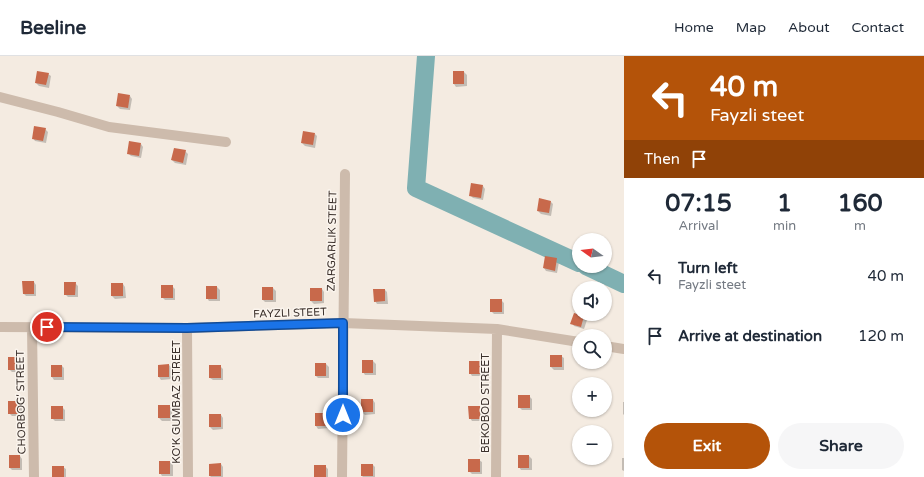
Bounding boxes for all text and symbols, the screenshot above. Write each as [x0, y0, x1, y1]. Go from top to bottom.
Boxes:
text: Beeline [20, 17, 86, 39]
text: Home [674, 19, 714, 36]
text: Map [736, 19, 766, 36]
text: About [788, 19, 830, 36]
text: Contact [852, 19, 904, 36]
text: 40 m [710, 70, 778, 104]
icon: left [644, 72, 696, 124]
text: Fayzli steet [710, 104, 804, 126]
icon: arrive [688, 148, 710, 170]
text: Then [644, 150, 680, 168]
text: 07:15 [665, 189, 732, 218]
text: 1 [777, 189, 792, 218]
text: 160 [837, 189, 883, 218]
street label: ZARGARLIK STEET [325, 190, 339, 292]
text: Arrival [678, 218, 719, 234]
text: min [773, 218, 796, 234]
text: m [854, 218, 866, 234]
north arrow [572, 233, 612, 273]
map controls [572, 233, 612, 465]
text: Turn left [678, 259, 738, 277]
icon: left [644, 265, 666, 287]
text: 40 m [867, 267, 904, 285]
text: Fayzli steet [678, 277, 746, 293]
button: sound [572, 281, 612, 321]
street label: FAYZLI STEET [253, 305, 327, 321]
pin [30, 310, 64, 344]
icon: arrive [36, 316, 58, 338]
icon: arrive [644, 325, 666, 347]
text: Arrive at destination [678, 327, 822, 345]
text: 120 m [858, 327, 904, 345]
button: search [572, 329, 612, 369]
street label: KO'K GUMBAZ STREET [170, 340, 183, 464]
street label: CHORBOG' STREET [14, 349, 28, 454]
street label: BEKOBOD STREET [479, 353, 492, 453]
button: + [572, 377, 612, 417]
position arrow [322, 394, 364, 436]
button: Exit [644, 423, 770, 469]
button: Share [778, 423, 904, 469]
button: − [572, 425, 612, 465]

